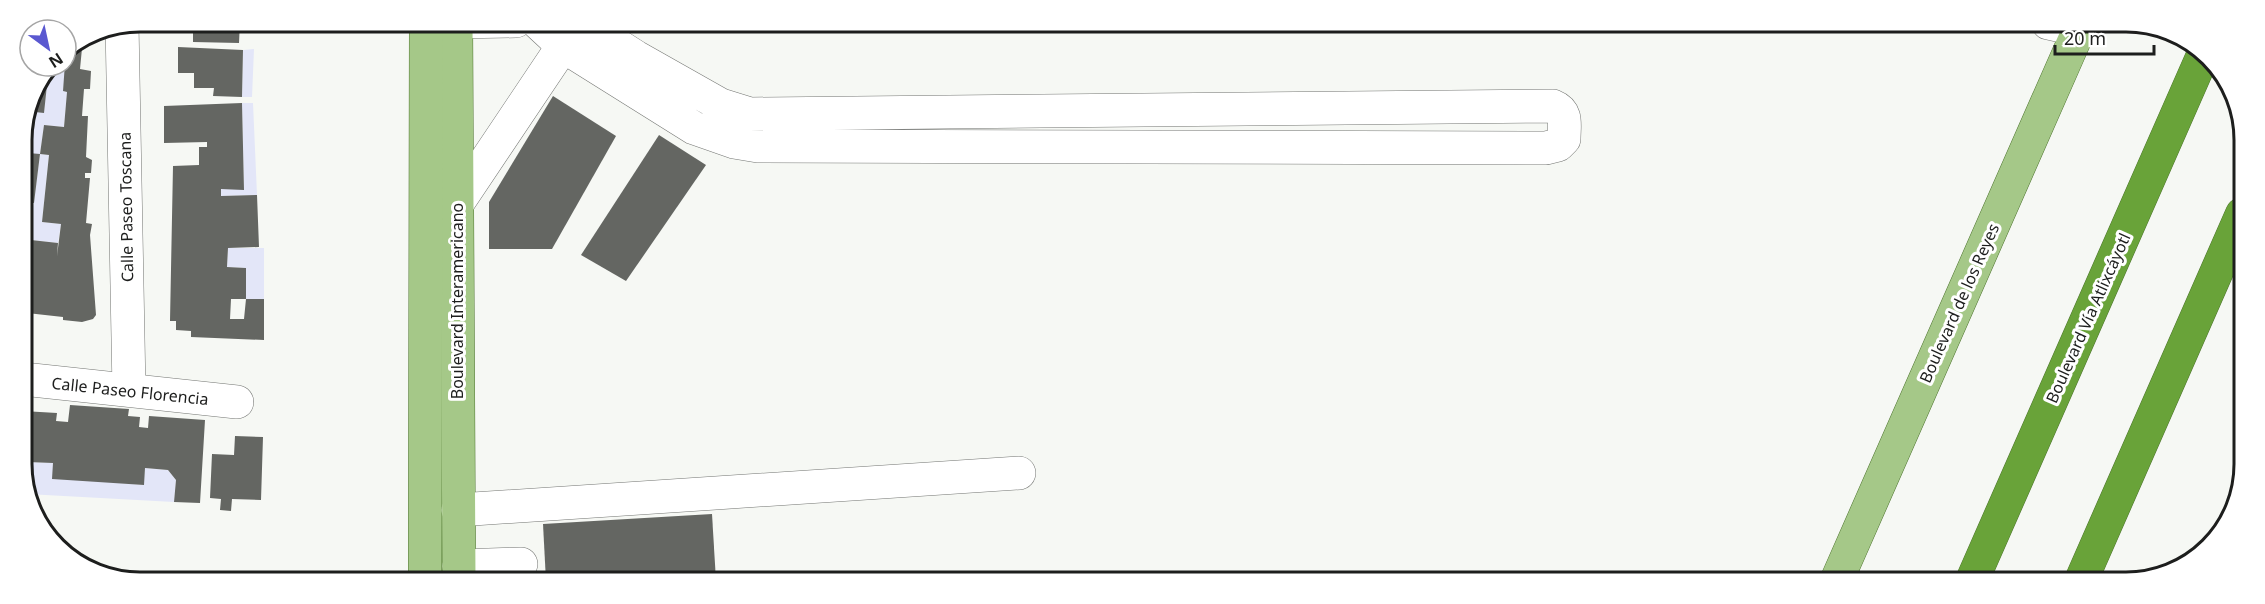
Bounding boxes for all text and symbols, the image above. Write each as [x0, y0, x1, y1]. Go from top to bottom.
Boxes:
north arrow [18, 18, 78, 78]
scale bar [2055, 18, 2154, 56]
text: 20 m [2064, 26, 2106, 50]
text: N [45, 48, 68, 73]
street label: Calle Paseo Toscana [114, 132, 138, 282]
street label: Boulevard Interamericano [446, 203, 468, 399]
street label: Boulevard de los Reyes [1914, 220, 2004, 386]
street label: Boulevard Vía Atlixcáyotl [2041, 230, 2135, 406]
street label: Calle Paseo Florencia [50, 372, 210, 410]

